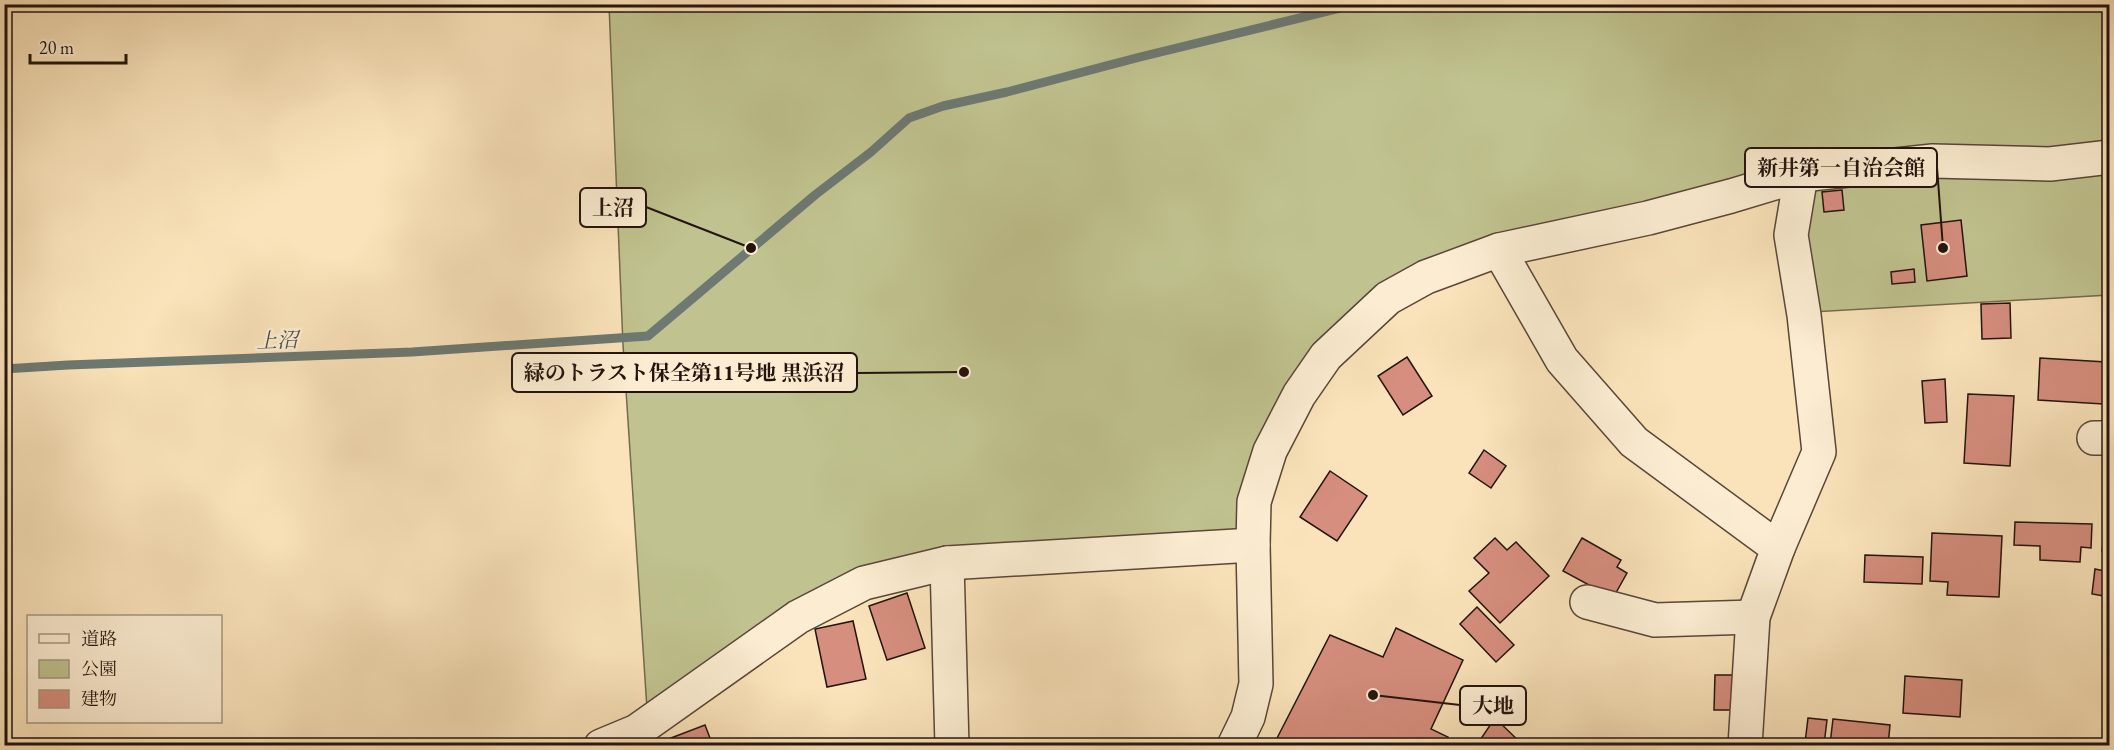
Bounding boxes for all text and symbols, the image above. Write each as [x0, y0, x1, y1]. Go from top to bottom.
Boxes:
scale bar [30, 27, 126, 65]
text: 20 m [39, 36, 74, 59]
callout: 新井第一自治会館 [1745, 148, 1937, 187]
text: 新井第一自治会館 [1757, 154, 1925, 181]
callout: 上沼 [580, 188, 646, 227]
text: 上沼 [592, 194, 634, 221]
water label: 上沼 [256, 326, 301, 354]
callout: 緑のトラスト保全第11号地 黒浜沼 [512, 353, 857, 392]
text: 緑のトラスト保全第11号地 黒浜沼 [524, 359, 844, 386]
legend [27, 615, 222, 723]
text: 道路 [81, 627, 117, 650]
text: 公園 [81, 657, 117, 680]
callout: 大地 [1460, 686, 1526, 725]
text: 建物 [81, 687, 117, 710]
text: 大地 [1472, 692, 1514, 719]

